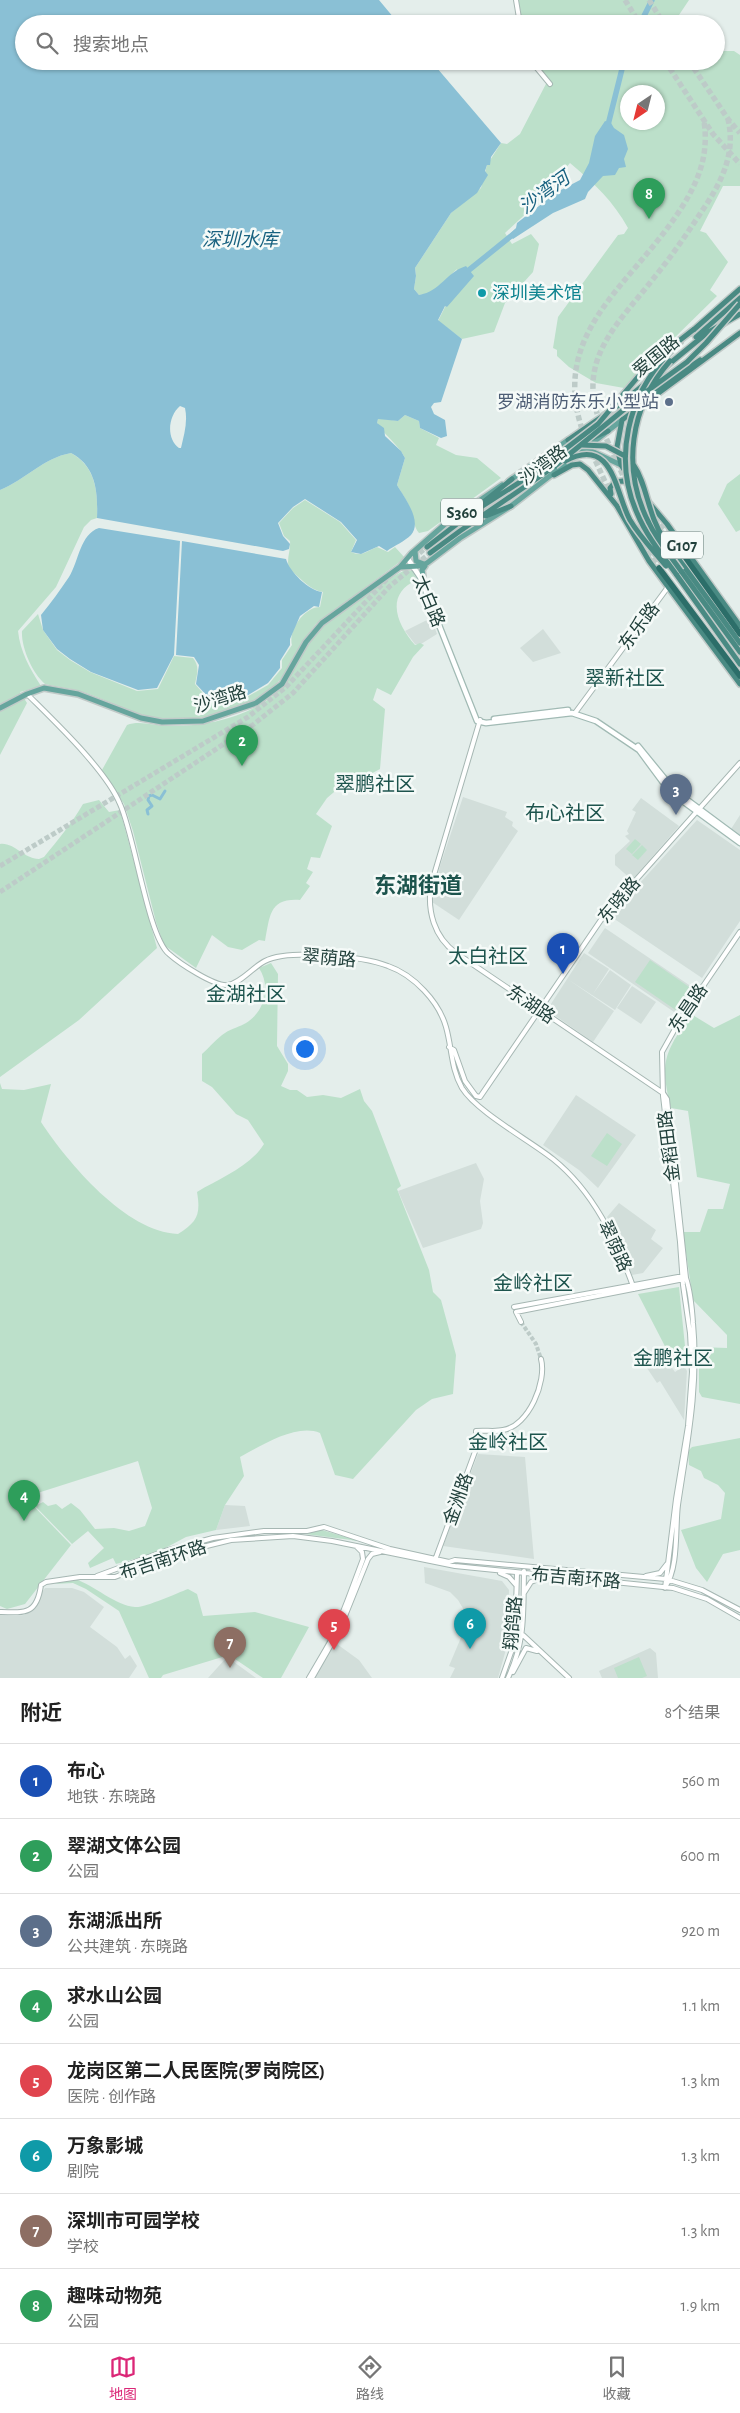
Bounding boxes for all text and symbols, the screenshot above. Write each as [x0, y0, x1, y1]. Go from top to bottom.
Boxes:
search box [15, 15, 725, 70]
icon: search [33, 29, 61, 57]
text: 搜索地点 [73, 36, 149, 55]
north arrow [620, 85, 665, 130]
water label: 沙湾河 [515, 165, 577, 218]
pin: 8 [633, 178, 665, 219]
water label: 深圳水库 [202, 230, 281, 250]
place label: 深圳美术馆 [492, 283, 582, 303]
marker: 深圳美术馆 [476, 287, 488, 299]
street label: 爱国路 [629, 331, 683, 381]
place label: 罗湖消防东乐小型站 [497, 392, 659, 412]
marker: 罗湖消防东乐小型站 [663, 396, 675, 408]
street label: 沙湾路 [515, 441, 571, 489]
road number: S360 [441, 498, 483, 526]
road number: G107 [661, 532, 703, 558]
street label: 太白路 [409, 572, 449, 630]
street label: 东乐路 [615, 598, 663, 654]
district label: 翠新社区 [585, 667, 665, 689]
street label: 沙湾路 [191, 682, 249, 716]
pin: 2 [226, 725, 258, 766]
district label: 翠鹏社区 [335, 774, 415, 795]
pin: 3 [660, 774, 692, 815]
district label: 布心社区 [525, 802, 605, 824]
street label: 东晓路 [594, 873, 644, 927]
district label: 东湖街道 [374, 874, 462, 897]
pin: 1 [547, 933, 579, 974]
street label: 翠荫路 [301, 946, 357, 970]
district label: 太白社区 [448, 946, 528, 967]
street label: 东昌路 [665, 980, 711, 1036]
street label: 东湖路 [503, 981, 559, 1027]
district label: 金湖社区 [206, 984, 286, 1005]
your location [292, 1036, 318, 1062]
street label: 金稻田路 [655, 1109, 683, 1183]
street label: 翠荫路 [595, 1217, 635, 1275]
district label: 金岭社区 [493, 1272, 573, 1294]
district label: 金鹏社区 [633, 1348, 713, 1369]
district label: 金岭社区 [468, 1431, 548, 1453]
street label: 金洲路 [439, 1470, 477, 1528]
pin: 4 [8, 1480, 40, 1521]
street label: 布吉南环路 [117, 1537, 209, 1583]
street label: 布吉南环路 [530, 1564, 622, 1592]
street label: 翔鸽路 [501, 1595, 525, 1651]
pin: 6 [454, 1608, 486, 1649]
pin: 5 [318, 1609, 350, 1650]
pin: 7 [214, 1627, 246, 1668]
text: 附近 [20, 1703, 62, 1724]
text: 8个结果 [664, 1705, 720, 1721]
text: 布心 [67, 1762, 105, 1781]
text: 1 [33, 1773, 39, 1789]
text: 560 m [682, 1773, 720, 1789]
text: 地铁 · 东晓路 [67, 1789, 156, 1805]
text: 翠湖文体公园 [67, 1837, 181, 1856]
text: 2 [32, 1848, 40, 1864]
text: 600 m [680, 1848, 720, 1864]
text: 公园 [67, 1864, 99, 1880]
text: 东湖派出所 [67, 1912, 162, 1931]
text: 3 [33, 1923, 39, 1939]
text: 920 m [681, 1923, 720, 1939]
text: 公共建筑 · 东晓路 [67, 1939, 188, 1955]
text: 求水山公园 [67, 1987, 162, 2006]
text: 4 [32, 1998, 40, 2014]
text: 1.1 km [683, 1998, 720, 2014]
text: 公园 [67, 2014, 99, 2030]
text: 龙岗区第二人民医院(罗岗院区) [67, 2062, 325, 2081]
text: 5 [33, 2073, 39, 2089]
text: 1.3 km [682, 2073, 720, 2089]
text: 医院 · 创作路 [67, 2089, 156, 2105]
text: 万象影城 [67, 2137, 143, 2156]
text: 6 [32, 2148, 40, 2164]
text: 1.3 km [682, 2148, 720, 2164]
text: 剧院 [67, 2164, 99, 2180]
text: 深圳市可园学校 [67, 2212, 200, 2231]
text: 7 [33, 2223, 39, 2239]
text: 1.3 km [682, 2223, 720, 2239]
text: 学校 [67, 2239, 99, 2255]
text: 趣味动物苑 [67, 2287, 162, 2306]
text: 8 [32, 2298, 40, 2314]
text: 1.9 km [681, 2298, 720, 2314]
text: 公园 [67, 2314, 99, 2330]
tab: 地图 [109, 2353, 137, 2404]
tab: 路线 [356, 2353, 384, 2404]
tab: 收藏 [603, 2353, 631, 2404]

